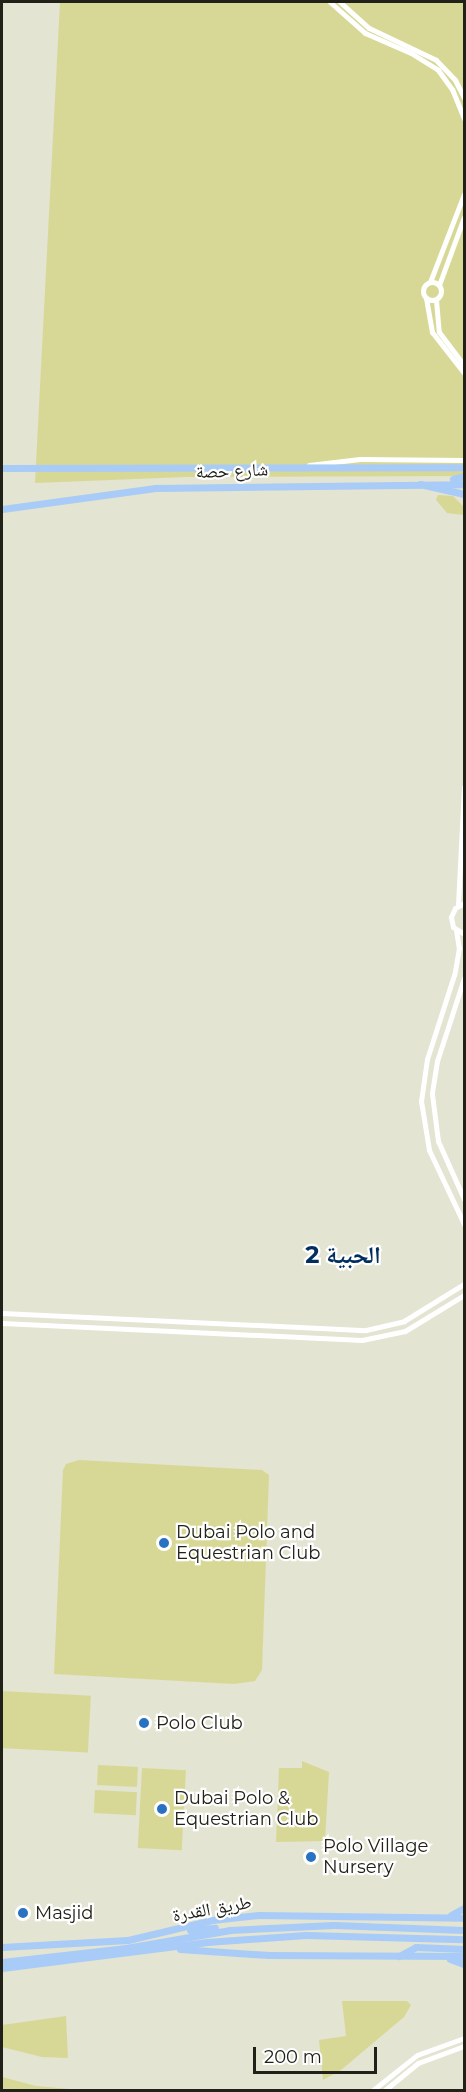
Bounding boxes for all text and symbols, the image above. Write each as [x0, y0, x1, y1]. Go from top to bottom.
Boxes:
street label: شارع حصة [195, 459, 269, 483]
district label: الحبية 2 [305, 1241, 381, 1269]
place label: Dubai Polo and Equestrian Club [176, 1522, 320, 1564]
marker: Dubai Polo and Equestrian Club [157, 1536, 171, 1550]
place label: Polo Club [156, 1712, 243, 1734]
marker: Polo Club [137, 1716, 151, 1730]
place label: Dubai Polo & Equestrian Club [174, 1788, 318, 1830]
marker: Dubai Polo & Equestrian Club [155, 1802, 169, 1816]
place label: Polo Village Nursery [323, 1836, 428, 1878]
marker: Polo Village Nursery [304, 1850, 318, 1864]
street label: طريق القدرة [171, 1891, 253, 1927]
place label: Masjid [35, 1902, 94, 1924]
marker: Masjid [16, 1906, 30, 1920]
scale bar [256, 2035, 380, 2073]
text: 200 m [264, 2046, 322, 2068]

